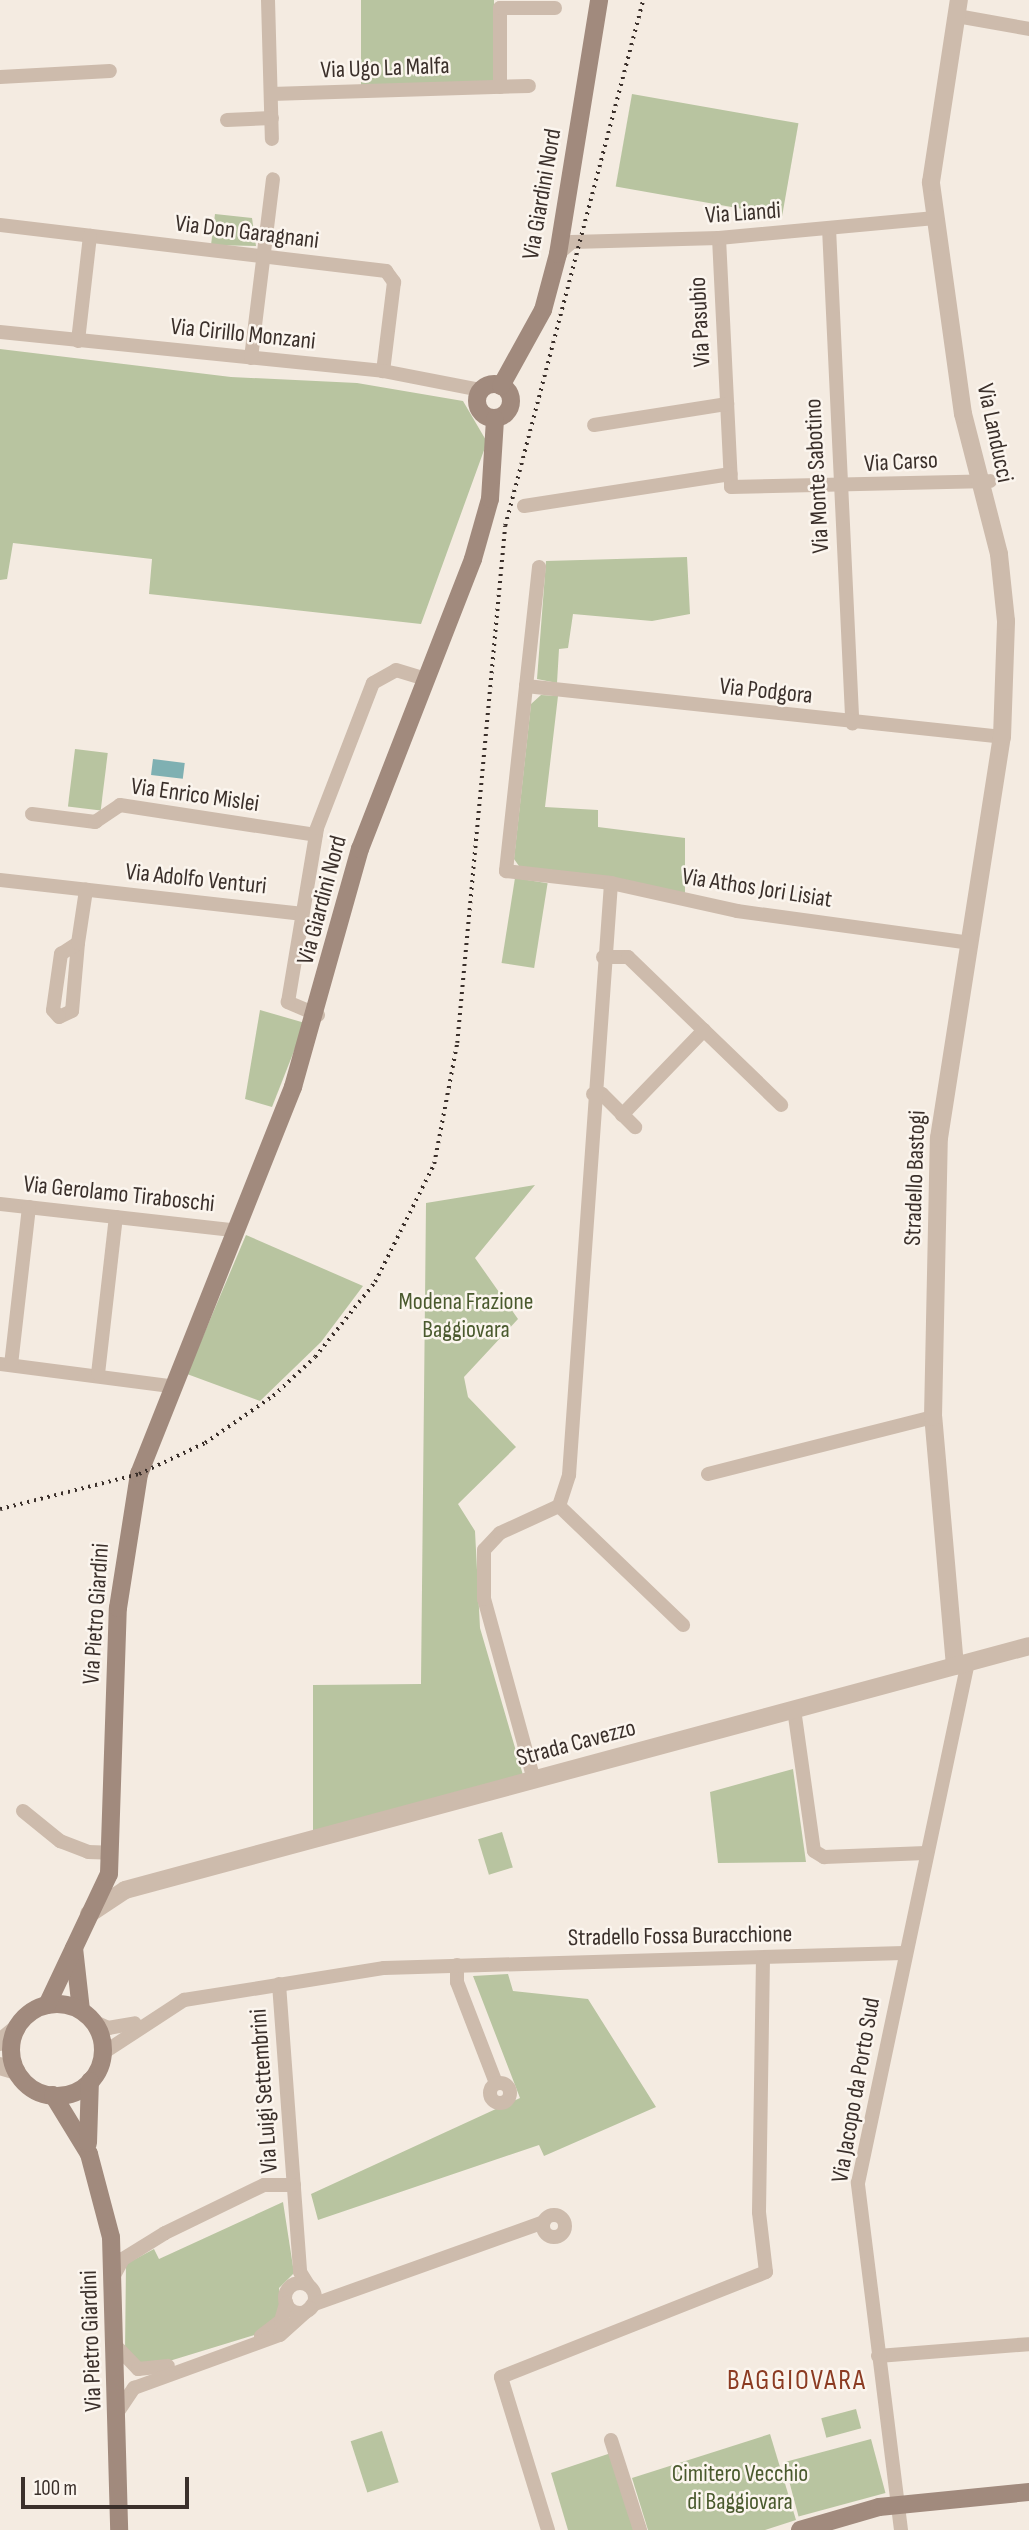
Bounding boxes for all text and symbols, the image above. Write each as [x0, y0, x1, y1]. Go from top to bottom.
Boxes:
street label: Via Ugo La Malfa [320, 51, 450, 85]
street label: Via Giardini Nord [516, 126, 568, 262]
street label: Via Liandi [704, 196, 782, 230]
street label: Via Don Garagnani [173, 209, 321, 255]
street label: Via Pasubio [683, 276, 717, 368]
street label: Via Cirillo Monzani [169, 312, 317, 356]
street label: Via Landucci [970, 381, 1020, 485]
street label: Via Monte Sabotino [799, 398, 835, 554]
street label: Via Carso [863, 446, 939, 478]
street label: Via Podgora [718, 672, 814, 710]
street label: Via Enrico Mislei [129, 772, 261, 818]
street label: Via Giardini Nord [291, 832, 353, 968]
street label: Via Adolfo Venturi [124, 857, 268, 901]
street label: Via Athos Jori Lisiat [680, 862, 834, 914]
street label: Stradello Bastogi [898, 1110, 932, 1246]
street label: Via Gerolamo Tiraboschi [22, 1170, 216, 1218]
park label: Modena Frazione Baggiovara [399, 1288, 533, 1344]
street label: Via Pietro Giardini [77, 1542, 115, 1686]
street label: Strada Cavezzo [513, 1713, 639, 1773]
street label: Stradello Fossa Buracchione [568, 1920, 792, 1952]
street label: Via Jacopo da Porto Sud [826, 1995, 886, 2185]
street label: Via Luigi Settembrini [244, 2008, 284, 2174]
street label: Via Pietro Giardini [74, 2270, 108, 2412]
district label: BAGGIOVARA [728, 2364, 866, 2398]
park label: Cimitero Vecchio di Baggiovara [672, 2460, 808, 2516]
scale bar [24, 2464, 192, 2508]
text: 100 m [34, 2476, 77, 2501]

